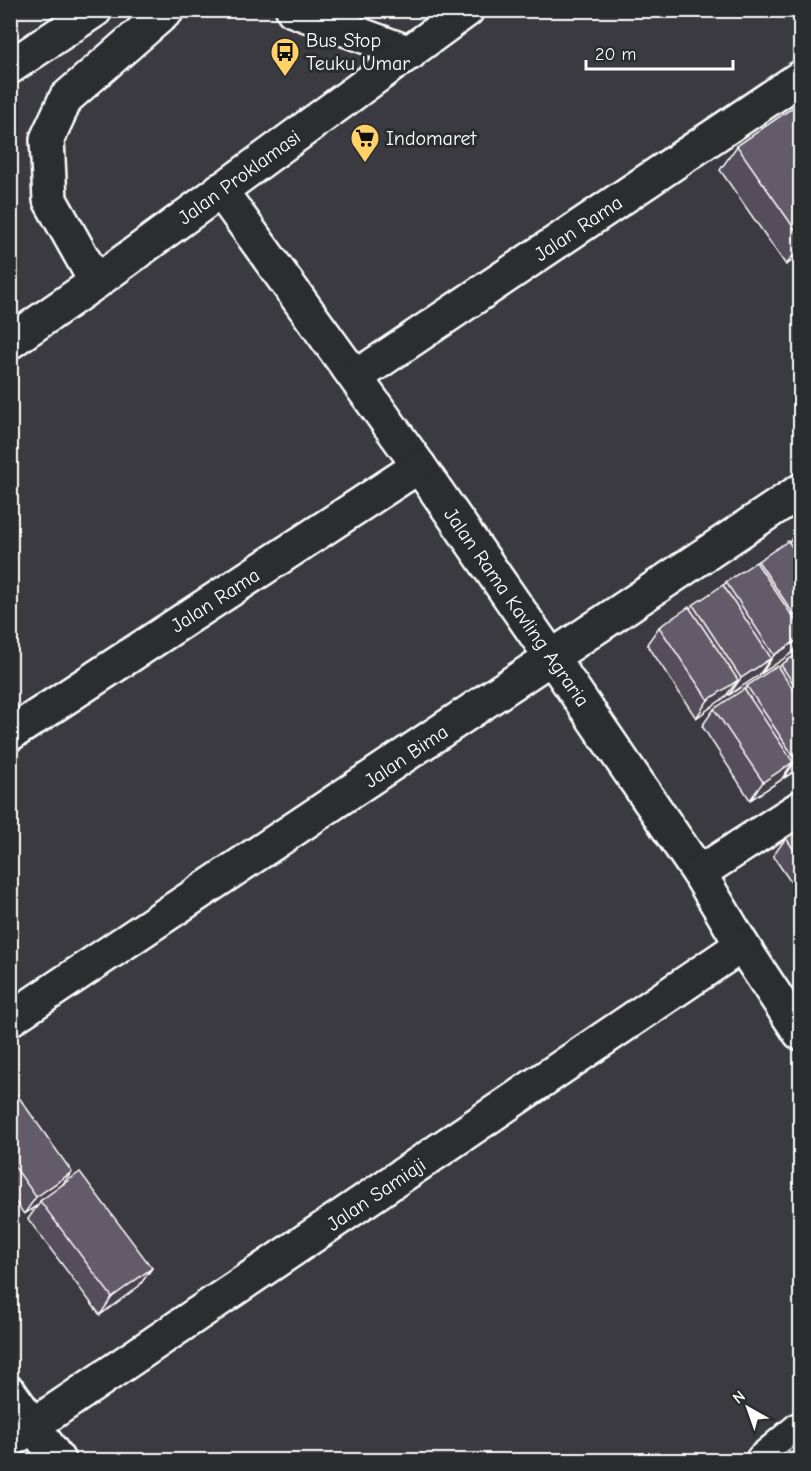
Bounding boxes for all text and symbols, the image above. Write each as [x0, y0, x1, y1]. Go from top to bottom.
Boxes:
place label: Bus Stop Teuku Umar [306, 29, 410, 75]
scale bar [586, 33, 733, 71]
bus stop icon: Bus Stop Teuku Umar [269, 36, 301, 78]
text: 20 m [595, 44, 636, 65]
supermarket icon: Indomaret [349, 122, 381, 164]
street label: Jalan Proklamasi [174, 125, 305, 229]
place label: Indomaret [386, 127, 478, 150]
street label: Jalan Rama [530, 191, 626, 266]
street label: Jalan Rama Kavling Agraria [439, 503, 594, 711]
street label: Jalan Rama [167, 563, 264, 638]
street label: Jalan Bima [360, 720, 452, 793]
street label: Jalan Samiaji [323, 1153, 430, 1236]
north arrow [718, 1378, 778, 1438]
text: N [729, 1387, 749, 1408]

